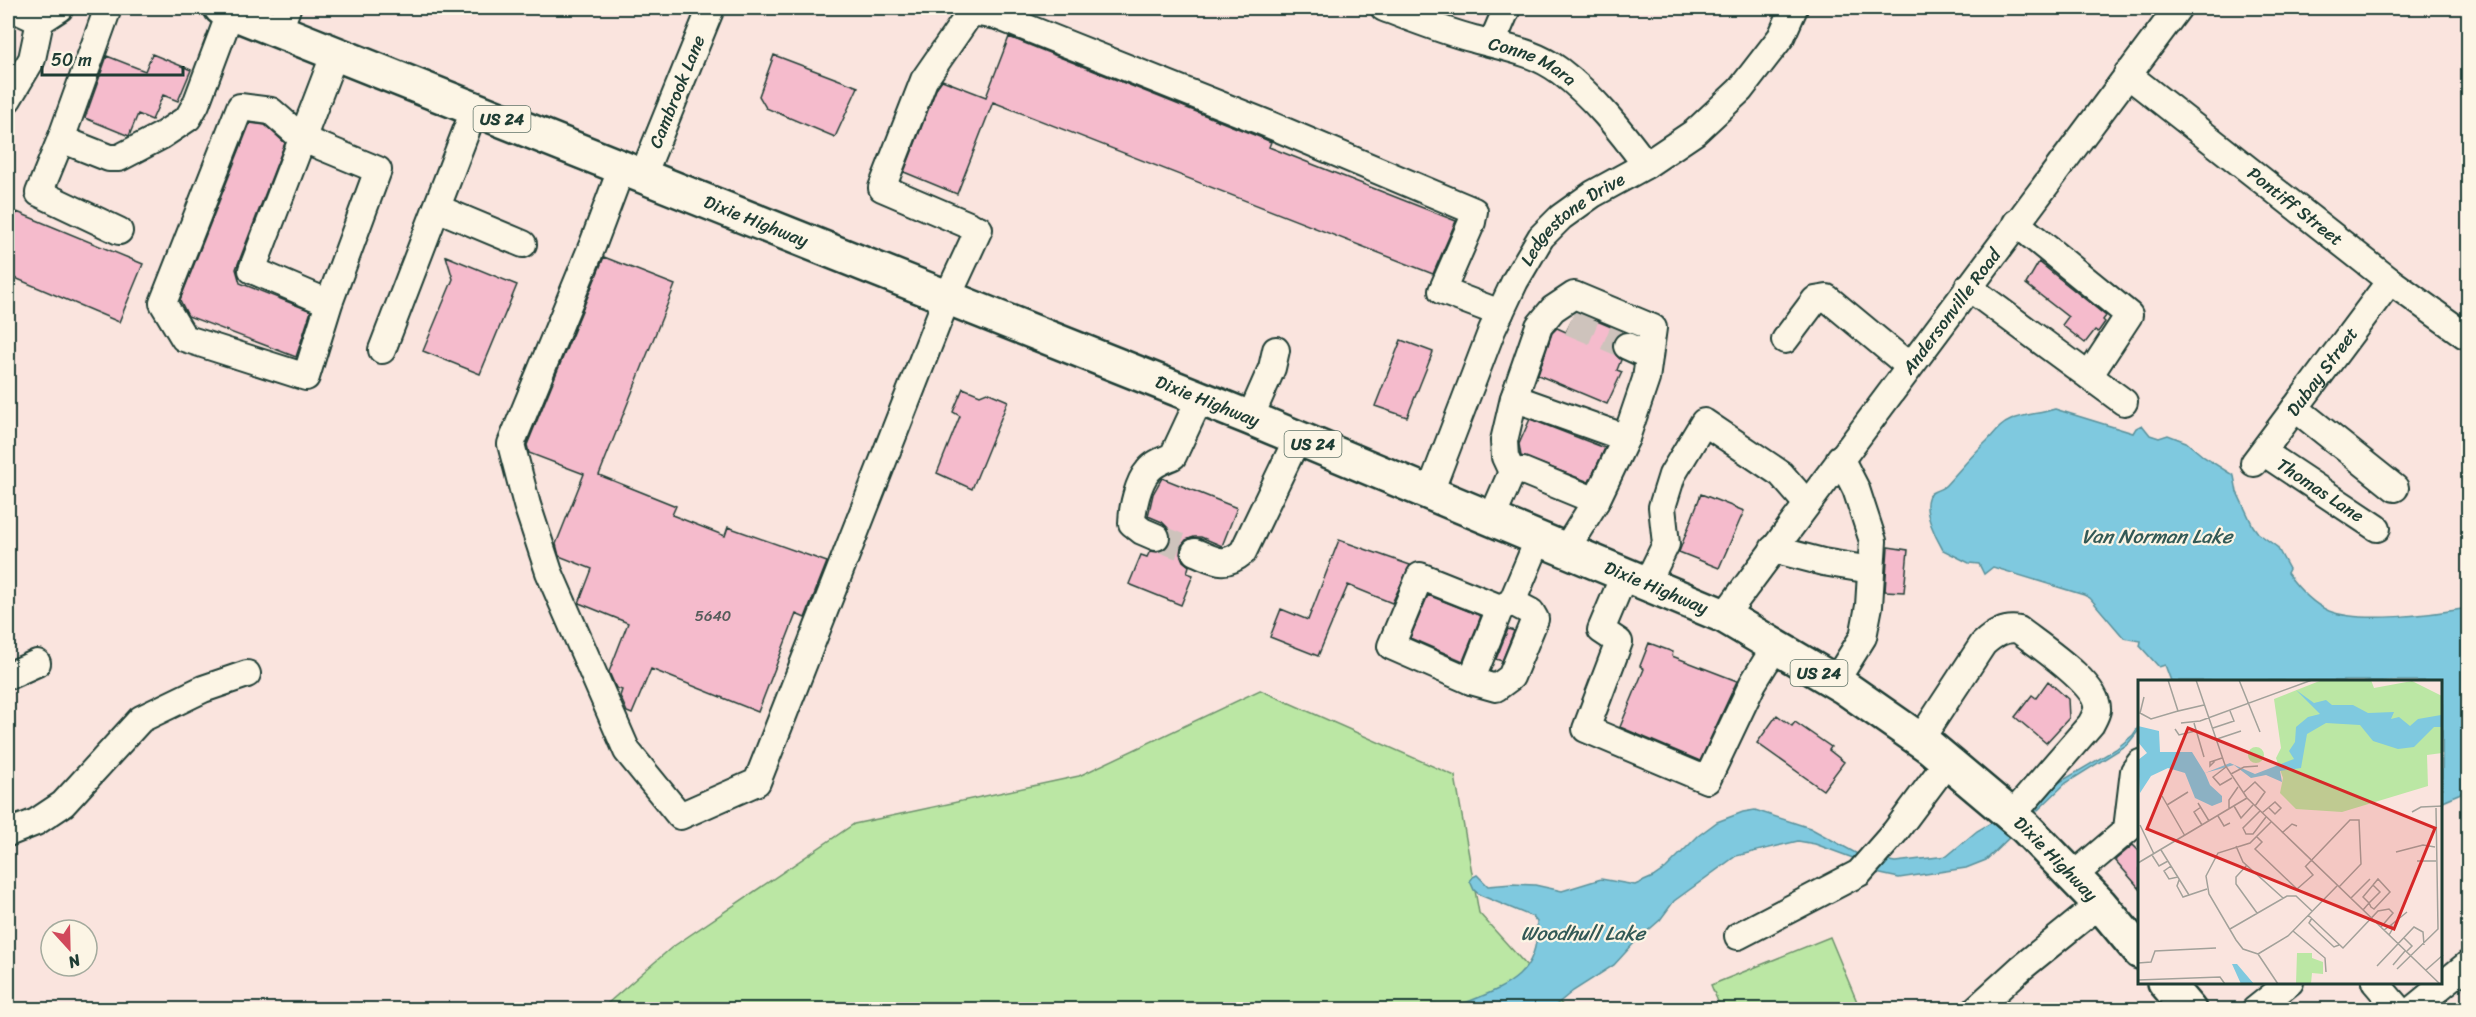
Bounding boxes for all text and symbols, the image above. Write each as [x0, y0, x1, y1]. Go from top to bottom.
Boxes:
street label: Conne Mara [1485, 28, 1584, 94]
street label: Cambrook Lane [640, 30, 714, 153]
scale bar [42, 39, 183, 77]
text: 50 m [51, 44, 92, 76]
road number: US 24 [474, 106, 530, 132]
street label: Pontiff Street [2240, 158, 2350, 255]
street label: Ledgestone Drive [1511, 163, 1631, 272]
street label: Dixie Highway [699, 186, 814, 257]
street label: Andersonville Road [1893, 240, 2010, 382]
street label: Dubay Street [2278, 320, 2367, 423]
street label: Dixie Highway [1150, 366, 1266, 437]
road number: US 24 [1284, 431, 1342, 457]
street label: Thomas Lane [2270, 449, 2371, 531]
water label: Van Norman Lake [2082, 519, 2234, 554]
street label: Dixie Highway [1599, 552, 1714, 624]
house number: 5640 [695, 603, 731, 629]
road number: US 24 [1790, 660, 1848, 686]
inset map [2138, 680, 2443, 984]
street label: Dixie Highway [2006, 808, 2106, 910]
water label: Woodhull Lake [1521, 916, 1647, 951]
north arrow [39, 918, 99, 978]
text: N [63, 946, 86, 977]

